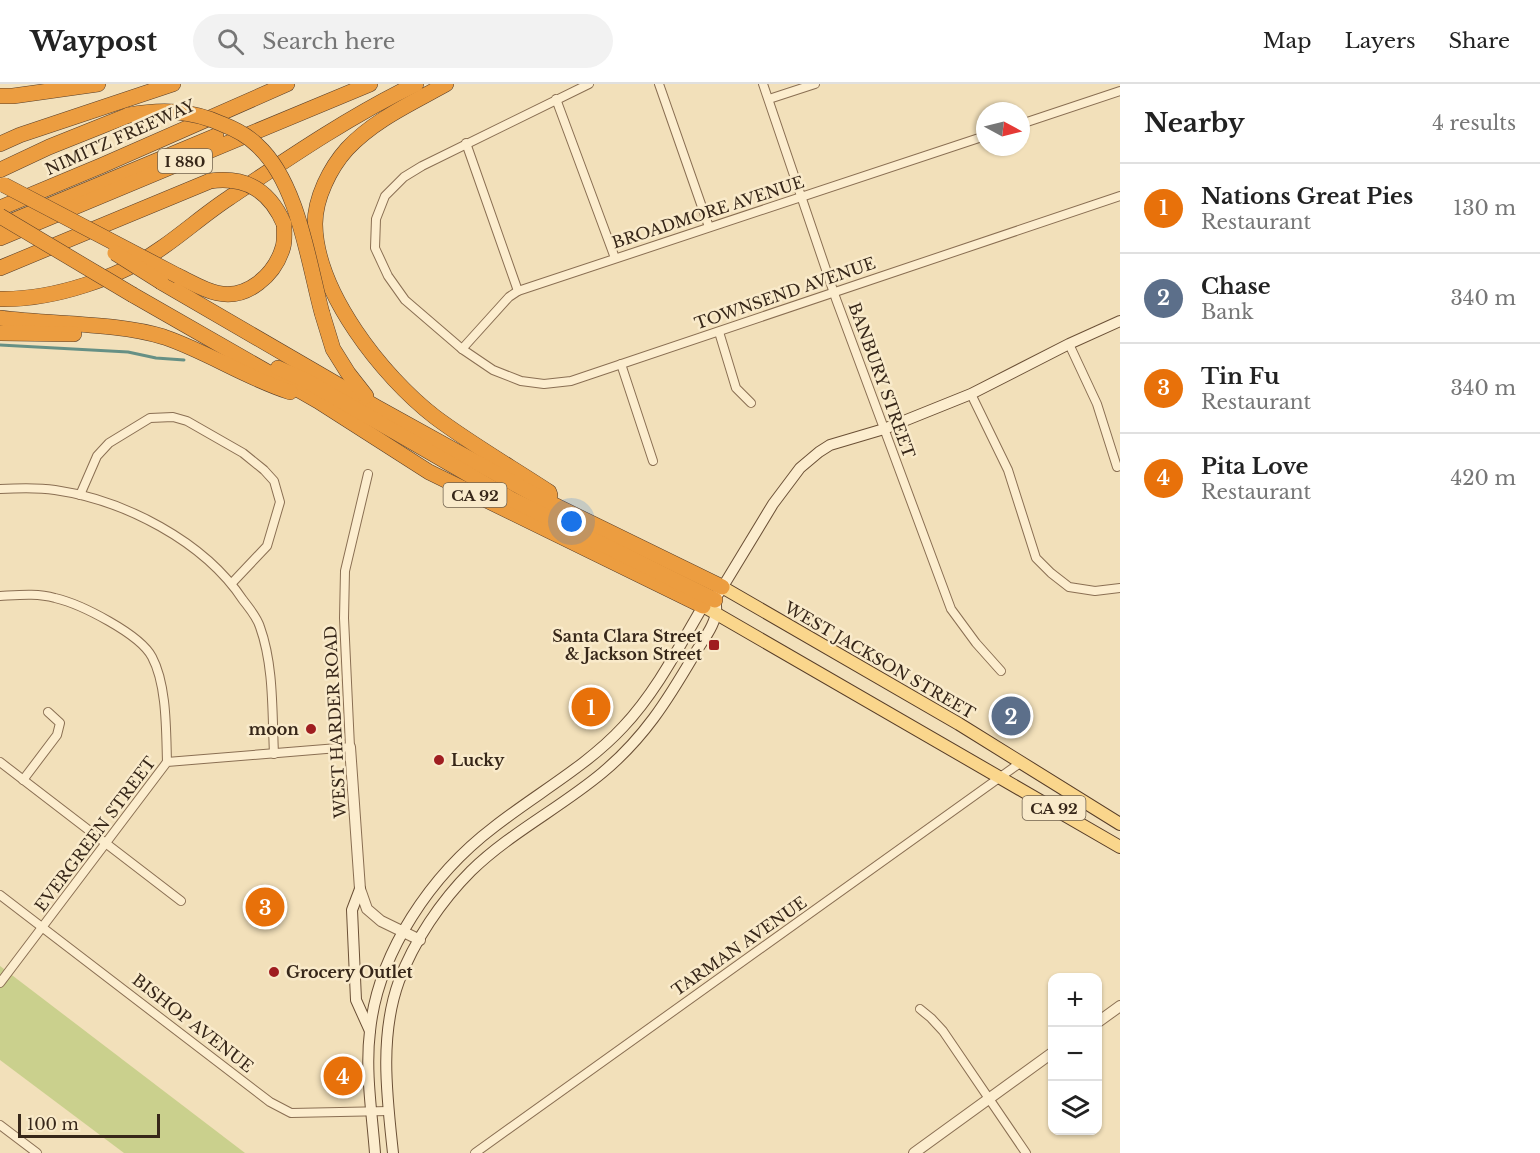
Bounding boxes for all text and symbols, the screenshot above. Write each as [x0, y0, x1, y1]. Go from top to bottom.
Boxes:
search box [193, 14, 613, 68]
text: Waypost [30, 24, 157, 59]
icon: search [214, 25, 247, 58]
text: Search here [262, 28, 395, 55]
text: Map [1263, 28, 1312, 54]
text: Layers [1345, 28, 1416, 54]
text: Share [1449, 28, 1510, 54]
street label: NIMITZ FREEWAY [42, 95, 198, 179]
north arrow [976, 102, 1030, 156]
text: Nearby [1144, 107, 1245, 139]
text: 4 results [1432, 111, 1516, 135]
road number: I 880 [158, 149, 212, 173]
street label: BROADMORE AVENUE [609, 171, 807, 253]
text: Nations Great Pies [1201, 183, 1413, 210]
text: 1 [1159, 196, 1168, 220]
text: 130 m [1453, 196, 1516, 220]
text: Restaurant [1201, 210, 1311, 234]
street label: TOWNSEND AVENUE [692, 253, 878, 333]
text: Chase [1201, 273, 1271, 300]
text: 2 [1157, 286, 1170, 310]
text: 340 m [1451, 286, 1516, 310]
street label: BANBURY STREET [845, 299, 920, 461]
text: Bank [1201, 300, 1254, 324]
text: Tin Fu [1201, 363, 1280, 390]
text: 3 [1157, 376, 1170, 400]
text: 340 m [1451, 376, 1516, 400]
text: Restaurant [1201, 390, 1311, 414]
text: Pita Love [1201, 453, 1308, 480]
text: 4 [1157, 466, 1170, 490]
text: 420 m [1451, 466, 1516, 490]
text: Restaurant [1201, 480, 1311, 504]
road number: CA 92 [444, 483, 506, 507]
your location [557, 507, 586, 536]
street label: WEST JACKSON STREET [780, 597, 979, 723]
street label: WEST HARDER ROAD [320, 625, 350, 820]
place label: Santa Clara Street & Jackson Street [552, 626, 703, 664]
marker: Santa Clara Street & Jackson Street [707, 638, 721, 652]
pin: 1 [572, 684, 610, 730]
pin: 2 [992, 694, 1030, 738]
place label: moon [249, 719, 299, 739]
marker: moon [304, 722, 318, 736]
place label: Lucky [451, 750, 505, 770]
street label: EVERGREEN STREET [30, 753, 160, 915]
marker: Lucky [432, 753, 446, 767]
road number: CA 92 [1022, 796, 1086, 820]
pin: 3 [246, 884, 284, 930]
street label: TARMAN AVENUE [668, 892, 810, 1000]
place label: Grocery Outlet [286, 962, 414, 982]
marker: Grocery Outlet [267, 965, 281, 979]
street label: BISHOP AVENUE [128, 969, 258, 1077]
map controls [1048, 973, 1102, 1135]
button: + [1048, 973, 1102, 1027]
button: − [1048, 1027, 1102, 1081]
pin: 4 [324, 1054, 362, 1098]
button: layers [1048, 1081, 1102, 1135]
scale bar [18, 1111, 160, 1138]
text: 100 m [27, 1114, 79, 1134]

